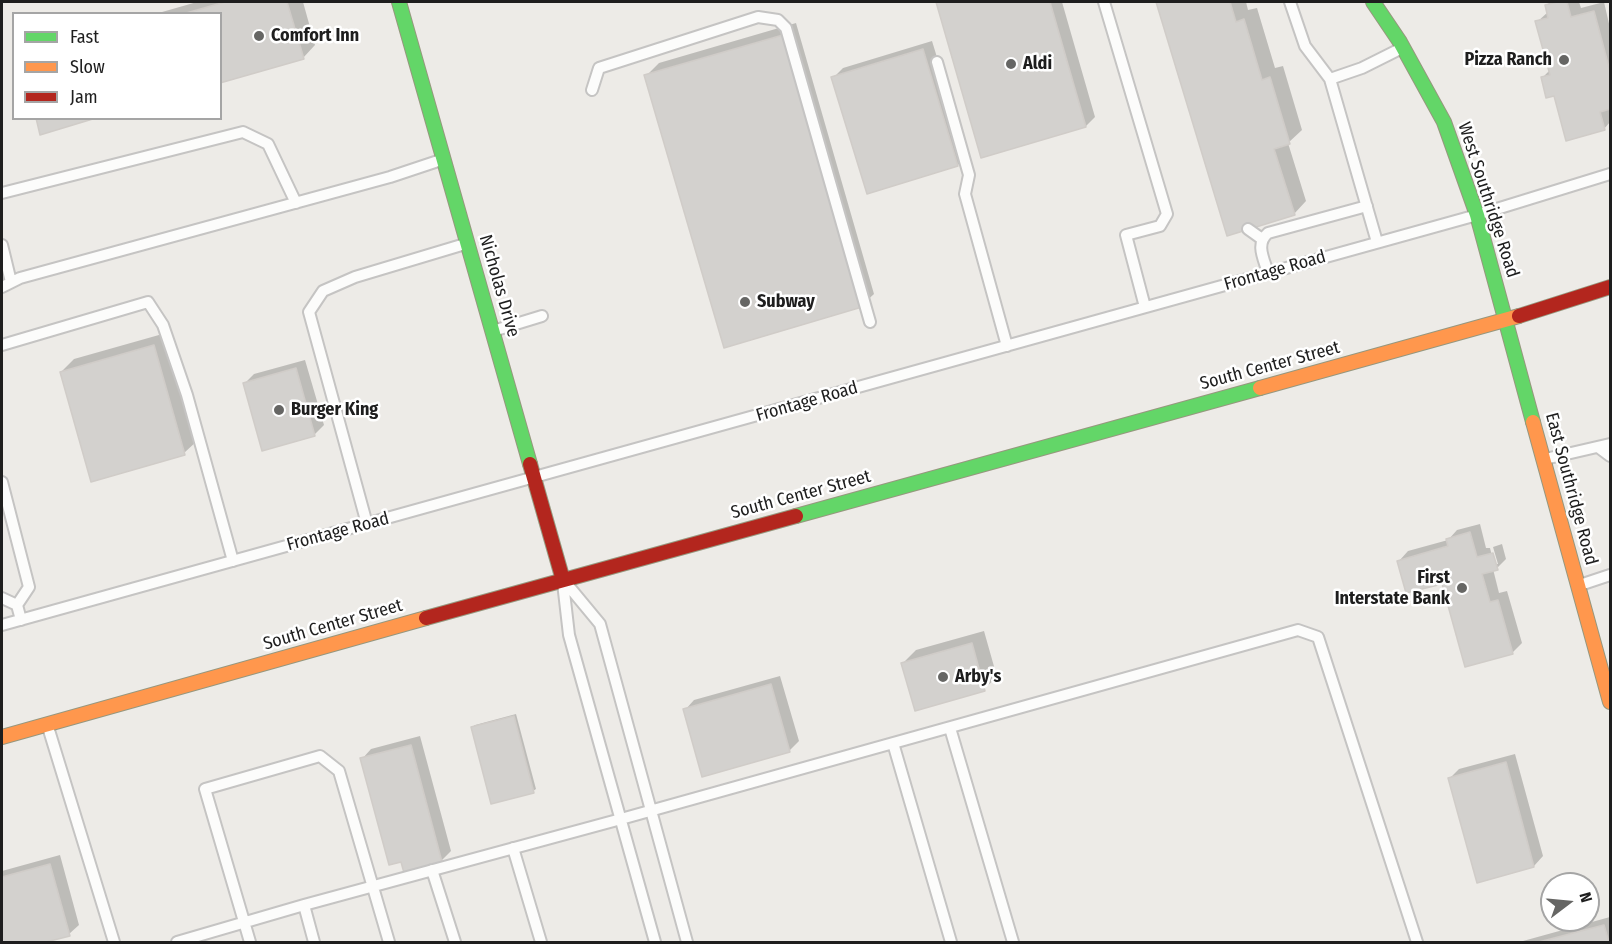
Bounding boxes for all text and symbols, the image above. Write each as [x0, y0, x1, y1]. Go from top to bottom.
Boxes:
legend [12, 12, 222, 120]
place label: Comfort Inn [271, 25, 359, 47]
text: Fast [70, 26, 99, 48]
marker: Comfort Inn [252, 29, 266, 43]
place label: Pizza Ranch [1464, 49, 1552, 71]
place label: Aldi [1023, 53, 1052, 75]
marker: Pizza Ranch [1557, 53, 1571, 67]
text: Slow [70, 56, 105, 78]
marker: Aldi [1004, 57, 1018, 71]
text: Jam [70, 86, 98, 108]
street label: West Southridge Road [1453, 120, 1523, 280]
street label: Nicholas Drive [474, 232, 524, 340]
street label: Frontage Road [1222, 246, 1328, 296]
place label: Subway [757, 291, 815, 313]
marker: Subway [738, 295, 752, 309]
street label: South Center Street [1198, 337, 1342, 395]
street label: Frontage Road [754, 377, 860, 427]
place label: Burger King [291, 399, 378, 421]
marker: Burger King [272, 403, 286, 417]
street label: East Southridge Road [1540, 410, 1602, 568]
street label: South Center Street [729, 466, 873, 524]
street label: Frontage Road [284, 508, 392, 556]
place label: First Interstate Bank [1335, 567, 1450, 610]
marker: First Interstate Bank [1455, 581, 1469, 595]
street label: South Center Street [261, 595, 405, 655]
place label: Arby's [955, 666, 1001, 688]
marker: Arby's [936, 670, 950, 684]
north arrow [1540, 872, 1600, 932]
text: N [1575, 890, 1596, 905]

